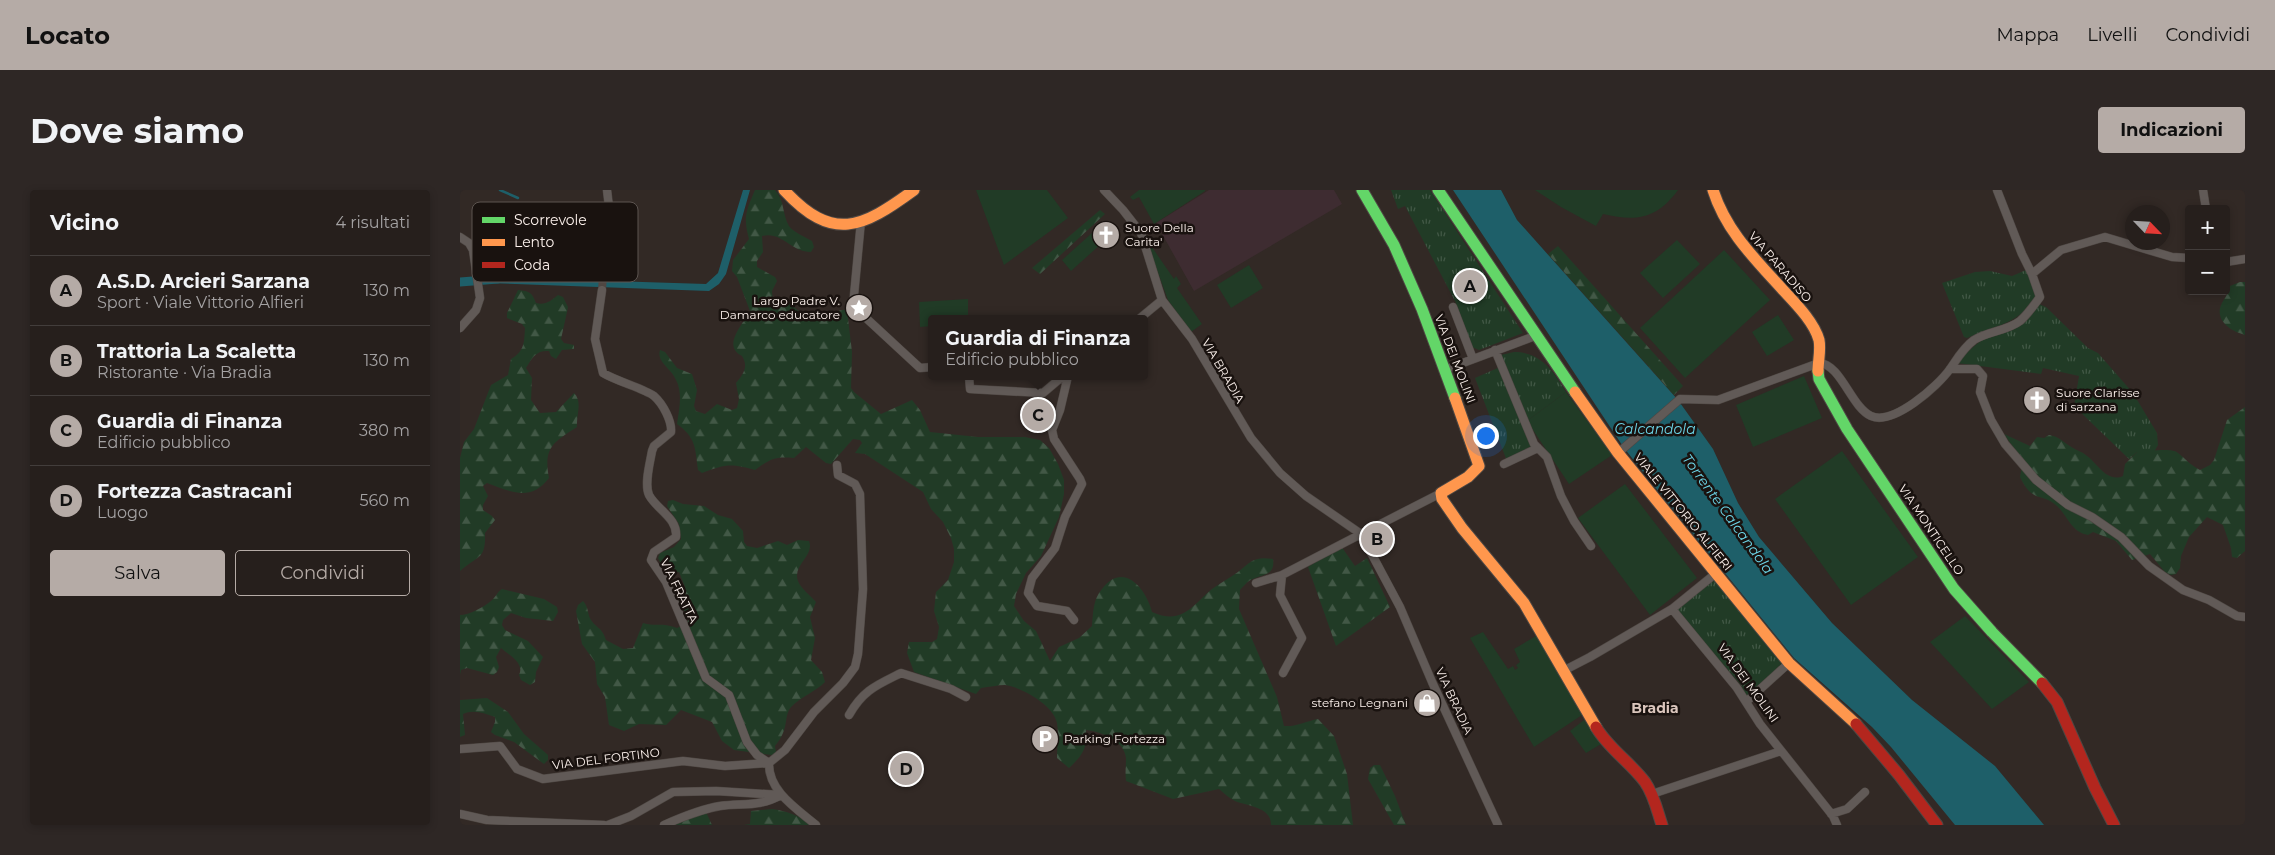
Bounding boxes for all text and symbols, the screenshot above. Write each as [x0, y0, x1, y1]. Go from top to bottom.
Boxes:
text: Locato [25, 21, 110, 50]
text: Mappa [1996, 24, 2059, 46]
text: Livelli [2087, 24, 2138, 46]
text: Condividi [2166, 24, 2250, 46]
button: Indicazioni [2098, 107, 2245, 153]
text: Dove siamo [30, 109, 244, 152]
legend [472, 202, 638, 282]
north arrow [2125, 205, 2170, 250]
map controls [2185, 205, 2230, 295]
button: + [2185, 205, 2230, 250]
text: Vicino [50, 210, 119, 235]
text: Scorrevole [514, 211, 587, 229]
text: 4 risultati [335, 213, 410, 232]
church icon: Suore Della Carita' [1091, 220, 1121, 250]
place label: Suore Della Carita' [1125, 220, 1194, 249]
street label: VIA PARADISO [1746, 228, 1815, 305]
text: Lento [514, 233, 554, 251]
button: − [2185, 250, 2230, 295]
text: Coda [514, 256, 550, 274]
pin: A [1454, 267, 1486, 305]
text: A.S.D. Arcieri Sarzana [97, 270, 310, 293]
text: A [60, 281, 72, 300]
text: 130 m [363, 281, 410, 300]
text: Sport · Viale Vittorio Alfieri [97, 293, 304, 312]
place label: Largo Padre V. Damarco educatore [720, 293, 840, 322]
place icon: Largo Padre V. Damarco educatore [844, 293, 874, 323]
street label: VIA DEI MOLINI [1432, 312, 1479, 405]
popup [928, 315, 1148, 380]
text: Guardia di Finanza [945, 327, 1131, 350]
street label: VIA BRADIA [1199, 336, 1248, 406]
text: Trattoria La Scaletta [97, 340, 296, 363]
text: Edificio pubblico [945, 350, 1079, 369]
text: B [60, 351, 72, 370]
text: 130 m [363, 351, 410, 370]
text: Ristorante · Via Bradia [97, 363, 272, 382]
church icon: Suore Clarisse di sarzana [2022, 385, 2052, 415]
place label: Suore Clarisse di sarzana [2056, 385, 2140, 414]
pin: C [1022, 396, 1054, 434]
text: Guardia di Finanza [97, 410, 283, 433]
water label: Calcandola [1614, 420, 1696, 438]
text: C [60, 421, 72, 440]
text: 380 m [359, 421, 410, 440]
your location [1473, 423, 1499, 449]
text: Edificio pubblico [97, 433, 231, 452]
street label: VIALE VITTORIO ALFIERI [1631, 450, 1735, 574]
water label: Torrente Calcandola [1678, 451, 1778, 577]
text: Fortezza Castracani [97, 480, 292, 503]
street label: VIA MONTICELLO [1896, 482, 1967, 578]
text: D [59, 491, 73, 510]
text: 560 m [359, 491, 410, 510]
text: Luogo [97, 503, 148, 522]
pin: B [1361, 520, 1393, 558]
button: Salva [50, 550, 225, 596]
button: Condividi [235, 550, 410, 596]
street label: VIA FRATTA [657, 556, 702, 626]
street label: VIA DEI MOLINI [1715, 640, 1782, 725]
street label: VIA BRADIA [1432, 665, 1477, 737]
shop icon: stefano Legnani [1412, 688, 1442, 718]
place label: stefano Legnani [1311, 695, 1408, 710]
district label: Bradia [1631, 699, 1679, 717]
parking icon: Parking Fortezza [1030, 724, 1060, 754]
place label: Parking Fortezza [1064, 731, 1165, 746]
street label: VIA DEL FORTINO [551, 744, 661, 773]
pin: D [890, 750, 922, 788]

